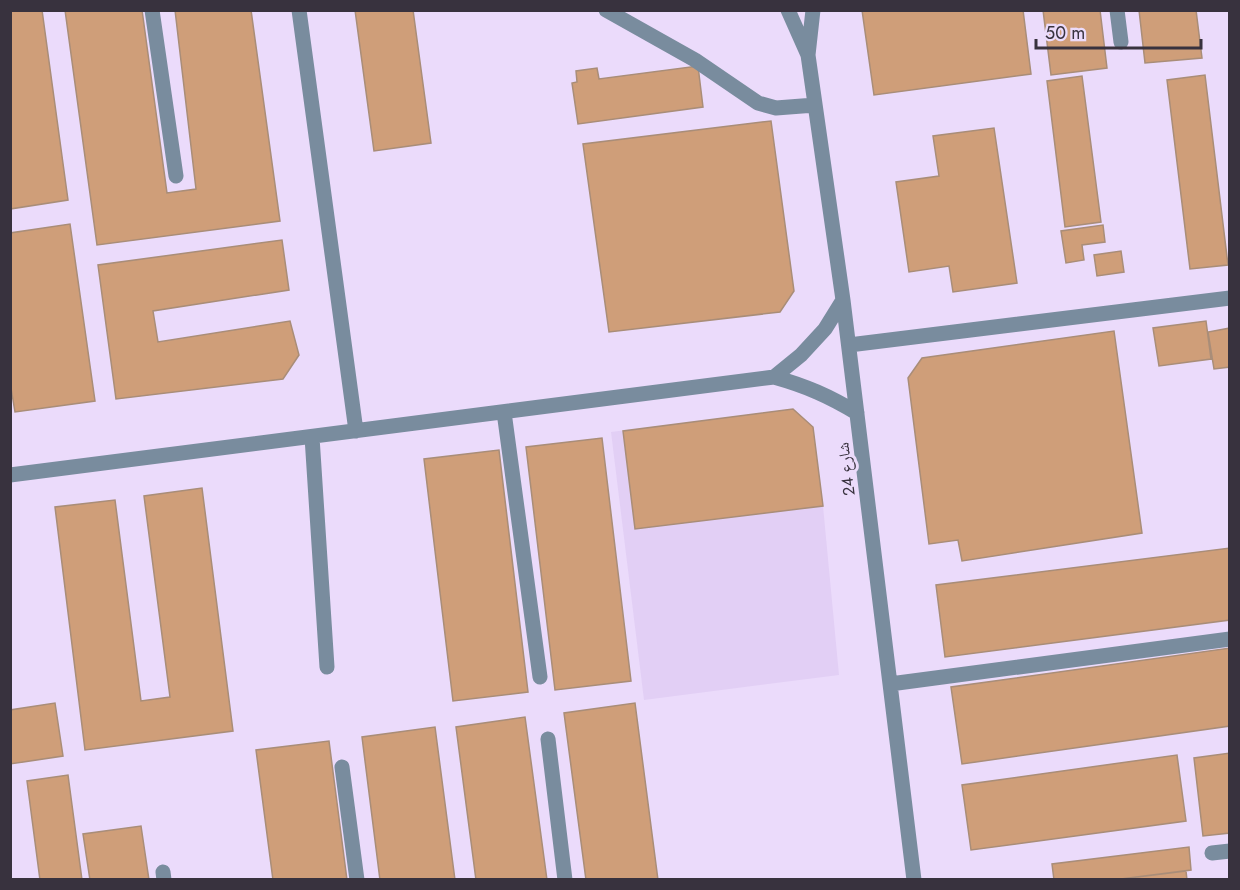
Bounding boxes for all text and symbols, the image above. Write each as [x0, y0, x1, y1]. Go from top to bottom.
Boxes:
scale bar [1036, 12, 1201, 50]
text: 50 m [1045, 20, 1085, 46]
street label: شارع 24 [831, 441, 861, 497]

